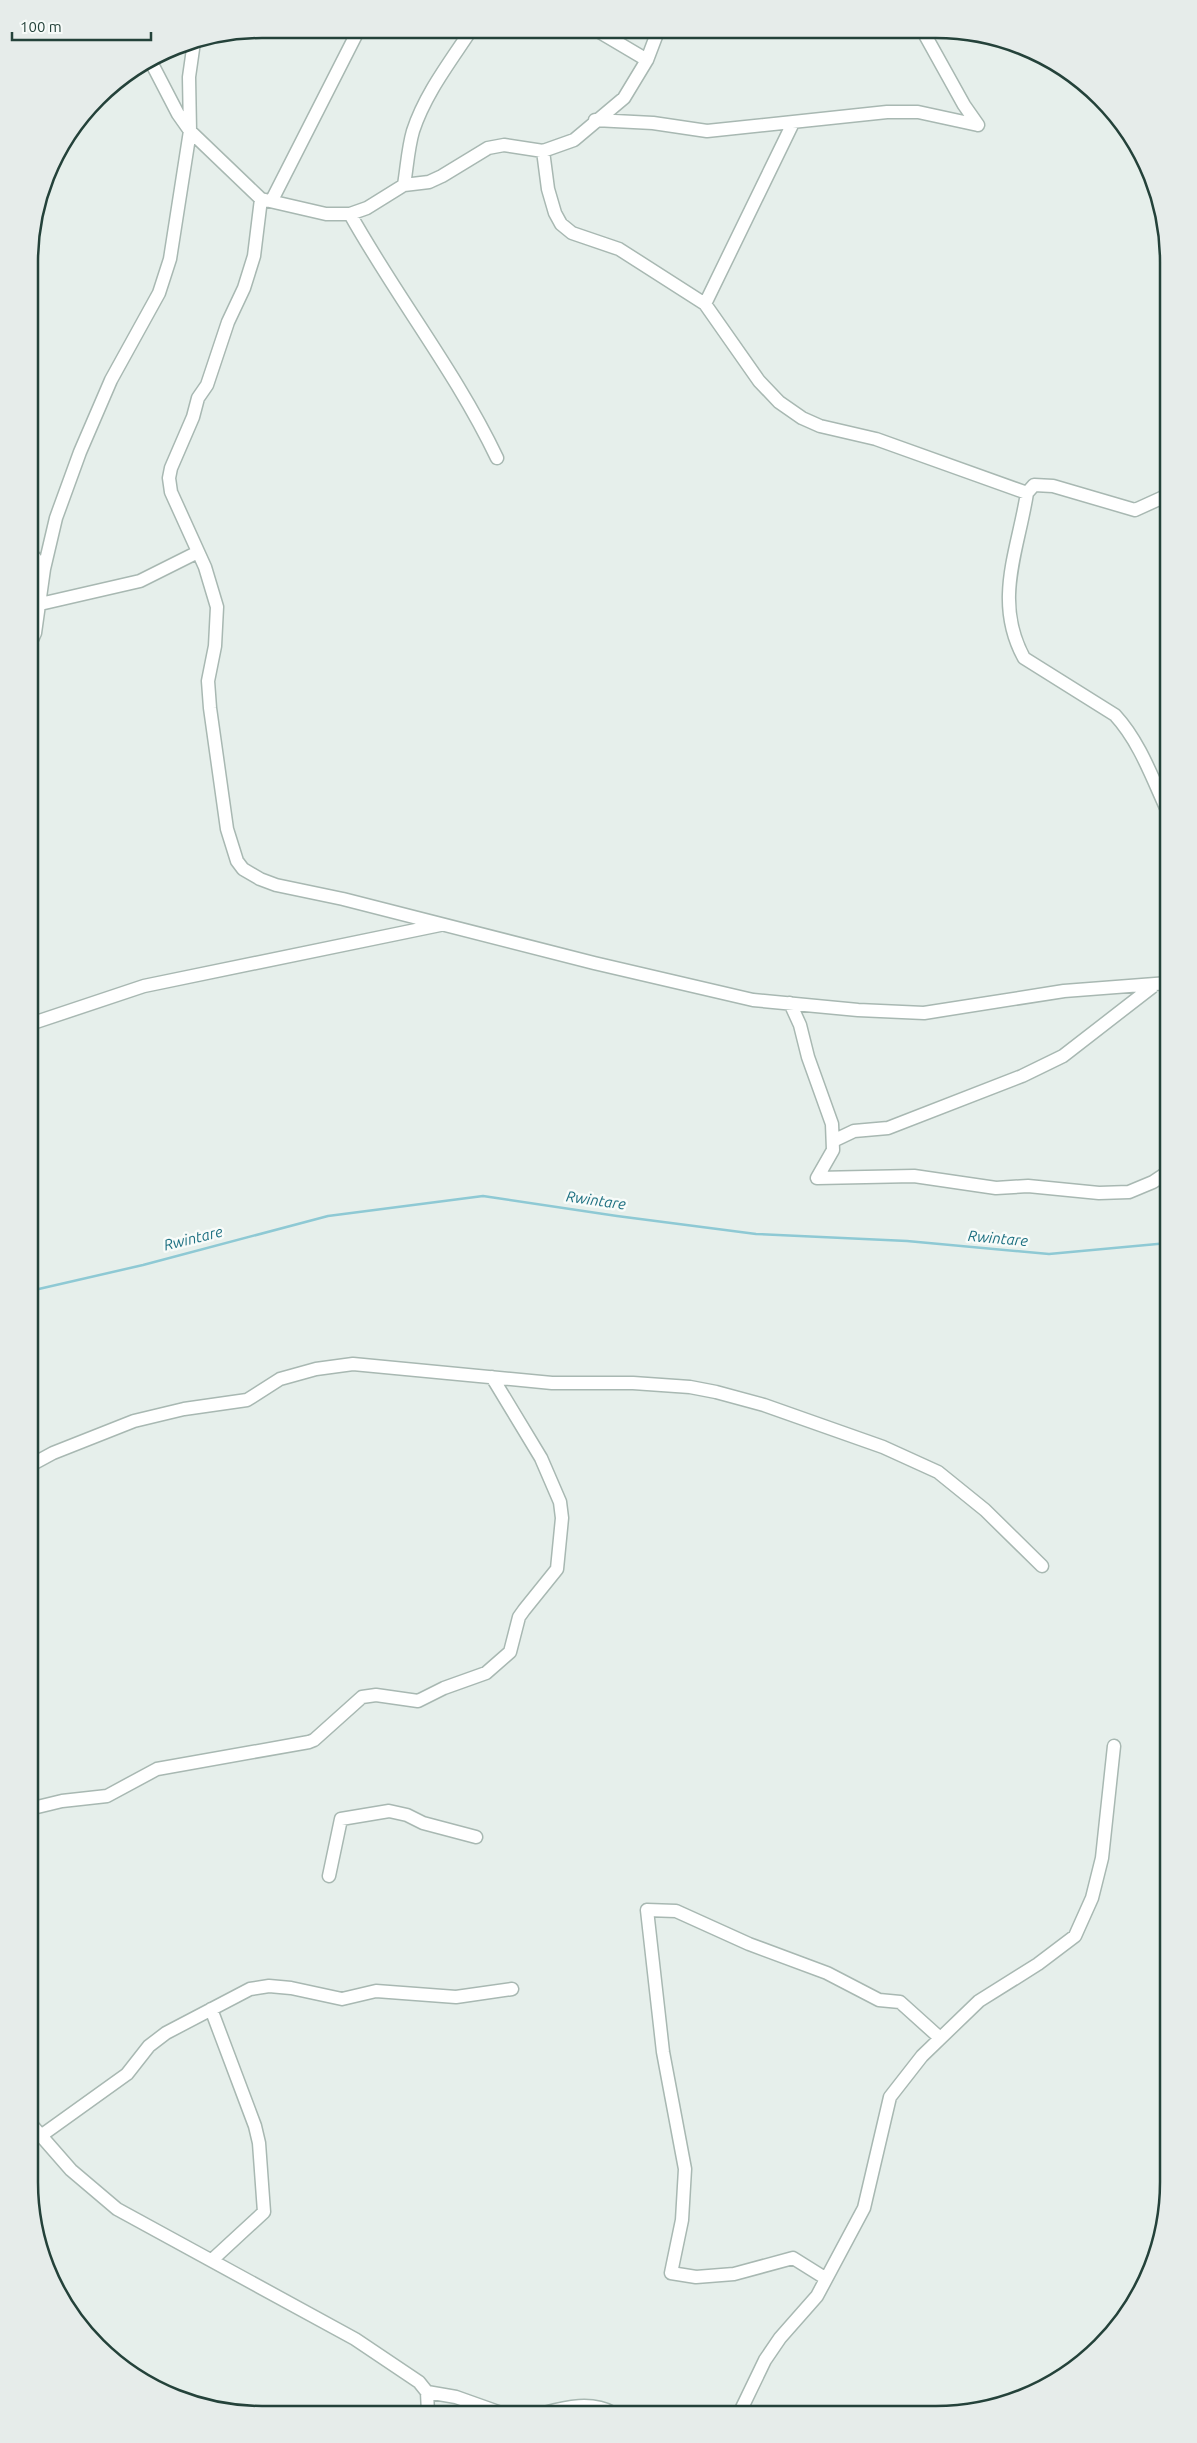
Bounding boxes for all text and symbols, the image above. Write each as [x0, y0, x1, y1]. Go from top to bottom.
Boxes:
scale bar [12, 10, 151, 42]
text: 100 m [20, 18, 62, 35]
water label: Rwintare [565, 1187, 627, 1213]
water label: Rwintare [162, 1222, 225, 1254]
water label: Rwintare [967, 1227, 1029, 1249]

